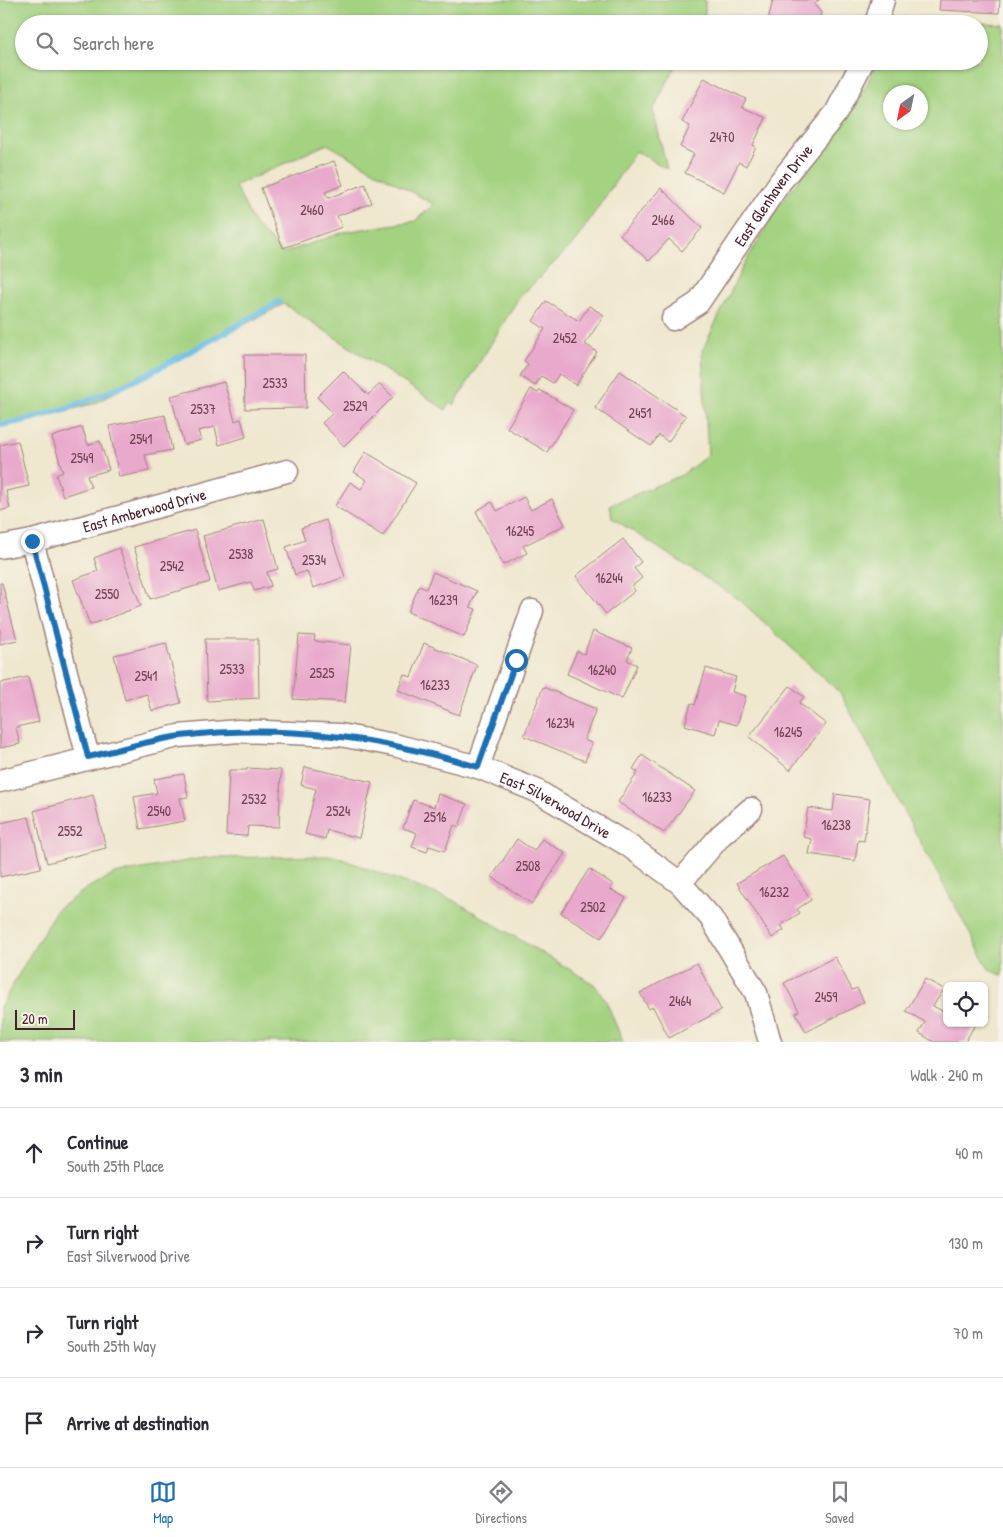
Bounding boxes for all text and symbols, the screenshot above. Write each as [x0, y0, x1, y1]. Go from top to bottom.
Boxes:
search box [15, 15, 988, 70]
icon: search [33, 29, 61, 57]
text: Search here [73, 30, 154, 56]
north arrow [883, 85, 928, 130]
house number: 2470 [709, 127, 735, 146]
street label: East Glenhaven Drive [729, 139, 818, 251]
house number: 2460 [300, 200, 324, 219]
house number: 2466 [652, 210, 675, 229]
house number: 2452 [553, 328, 578, 347]
house number: 2533 [262, 373, 288, 392]
house number: 2529 [343, 396, 367, 415]
house number: 2537 [190, 399, 216, 418]
house number: 2451 [629, 403, 651, 422]
house number: 2541 [130, 429, 152, 448]
house number: 2549 [71, 448, 93, 467]
street label: East Amberwood Drive [80, 483, 209, 538]
house number: 16245 [506, 521, 534, 540]
route end [21, 530, 44, 553]
house number: 2538 [229, 544, 253, 563]
house number: 2534 [302, 550, 326, 569]
house number: 2542 [160, 556, 185, 575]
house number: 16244 [595, 568, 623, 587]
house number: 2550 [95, 584, 119, 603]
house number: 16239 [429, 590, 457, 609]
route start [505, 649, 528, 672]
house number: 2533 [219, 659, 245, 678]
house number: 16240 [588, 660, 616, 679]
house number: 2525 [310, 663, 335, 682]
house number: 2541 [135, 666, 157, 685]
house number: 16233 [420, 675, 450, 694]
house number: 16234 [546, 713, 574, 732]
house number: 16245 [774, 722, 802, 741]
street label: East Silverwood Drive [497, 766, 616, 844]
house number: 16233 [642, 787, 672, 806]
house number: 2532 [241, 789, 267, 808]
house number: 2540 [147, 801, 171, 820]
house number: 2524 [326, 801, 350, 820]
house number: 2516 [423, 807, 447, 826]
house number: 16238 [821, 815, 851, 834]
house number: 2552 [58, 821, 83, 840]
house number: 2508 [516, 856, 540, 875]
house number: 16232 [759, 882, 789, 901]
house number: 2502 [580, 897, 606, 916]
map controls [943, 982, 988, 1027]
button: locate [943, 982, 988, 1027]
house number: 2459 [815, 987, 837, 1006]
house number: 2464 [669, 991, 691, 1010]
scale bar [15, 1007, 75, 1030]
text: 20 m [22, 1009, 48, 1028]
text: 3 min [20, 1060, 63, 1089]
text: Walk · 240 m [910, 1064, 983, 1086]
text: Continue [67, 1129, 128, 1155]
icon: ahead [20, 1139, 48, 1167]
text: 40 m [955, 1142, 983, 1164]
text: South 25th Place [67, 1155, 164, 1177]
text: Turn right [67, 1219, 138, 1245]
icon: right [20, 1229, 48, 1257]
text: 130 m [948, 1232, 983, 1254]
text: East Silverwood Drive [67, 1245, 190, 1267]
text: Turn right [67, 1309, 138, 1335]
icon: right [20, 1319, 48, 1347]
text: 70 m [953, 1322, 983, 1344]
text: South 25th Way [67, 1335, 156, 1357]
icon: arrive [20, 1409, 48, 1437]
text: Arrive at destination [67, 1410, 209, 1436]
tab: Map [149, 1478, 177, 1527]
tab: Directions [475, 1478, 527, 1527]
tab: Saved [825, 1478, 854, 1527]

